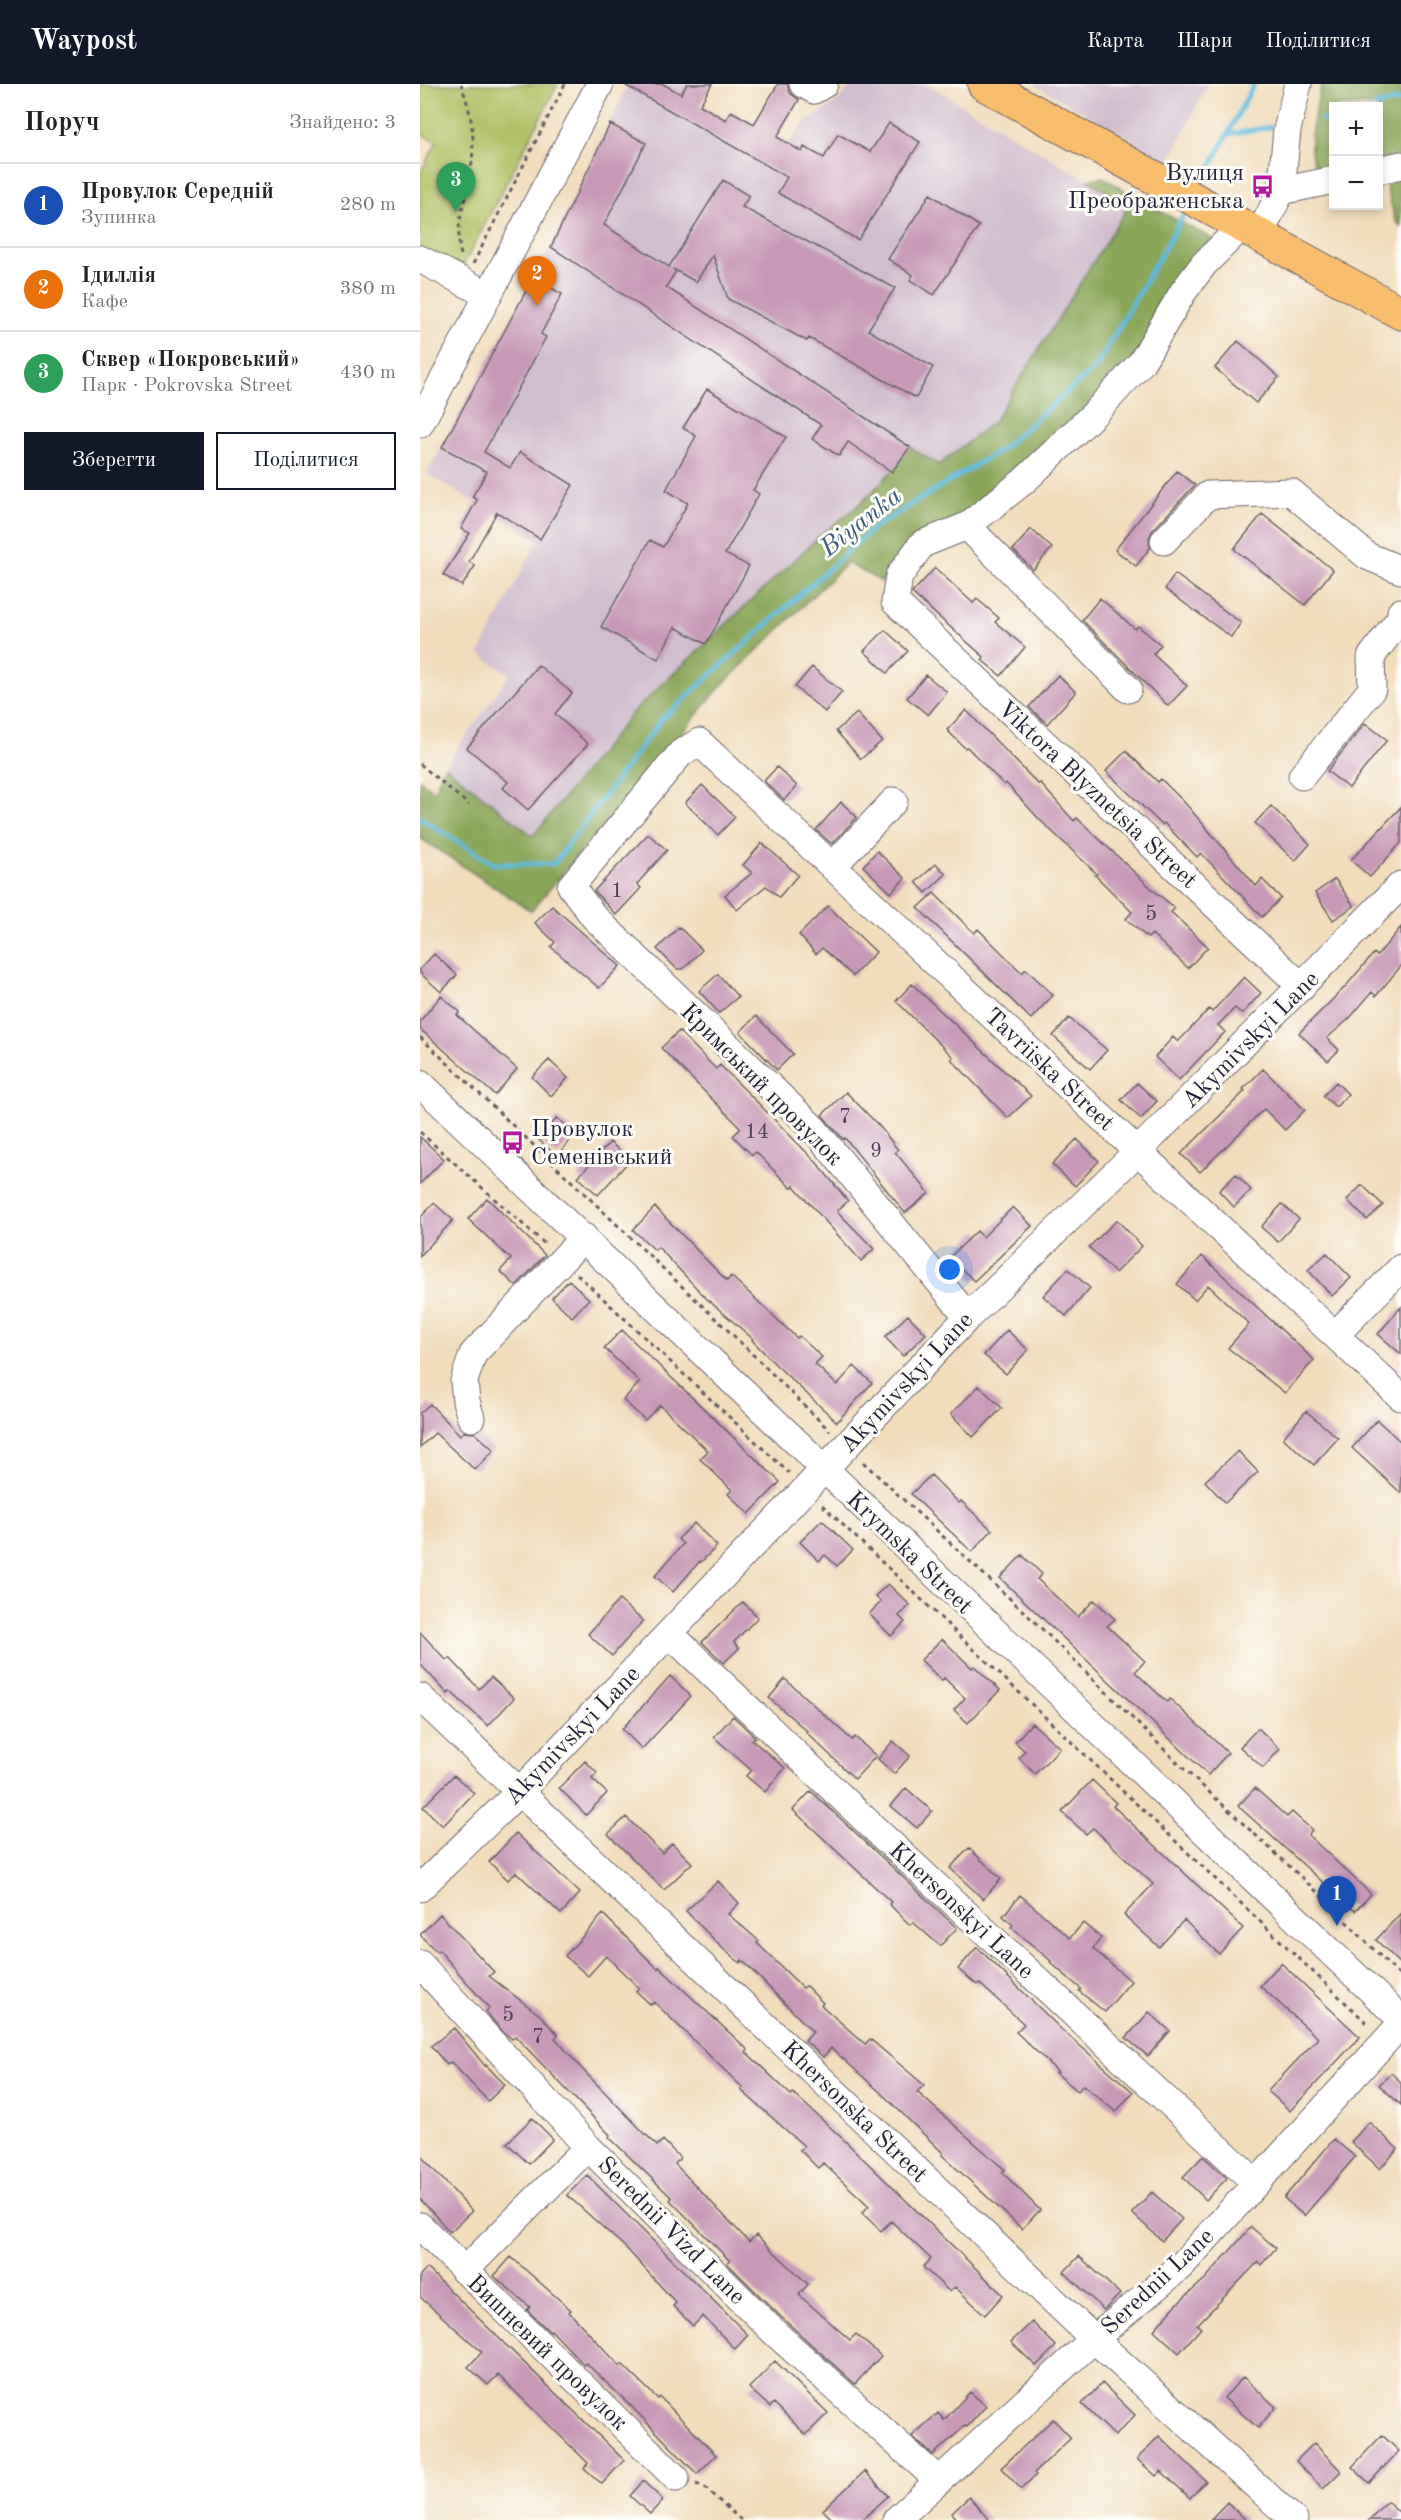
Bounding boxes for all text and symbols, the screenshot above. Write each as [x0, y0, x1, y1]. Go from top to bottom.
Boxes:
text: Waypost [30, 28, 137, 56]
text: Карта [1087, 31, 1144, 52]
text: Шари [1177, 31, 1232, 52]
text: Поділитися [1265, 31, 1371, 52]
map controls [1329, 102, 1383, 210]
button: + [1329, 102, 1383, 156]
text: Поруч [24, 110, 100, 136]
text: Знайдено: 3 [289, 113, 396, 133]
button: − [1329, 156, 1383, 210]
pin: 3 [436, 162, 476, 212]
place label: Вулиця Преображенська [1068, 162, 1244, 214]
bus stop icon: Вулиця Преображенська [1249, 173, 1275, 199]
text: Провулок Середній [81, 181, 274, 203]
text: 1 [38, 195, 49, 215]
text: 280 m [340, 195, 396, 215]
text: Зупинка [81, 208, 157, 228]
pin: 2 [518, 256, 556, 306]
text: Ідиллія [81, 265, 156, 287]
text: 2 [38, 279, 49, 299]
text: 380 m [340, 279, 396, 299]
text: Кафе [81, 292, 128, 312]
text: Сквер «Покровський» [81, 349, 300, 371]
text: 3 [38, 363, 49, 383]
text: 430 m [340, 363, 396, 383]
text: Парк · Pokrovska Street [81, 376, 292, 396]
button: Зберегти [24, 432, 204, 490]
button: Поділитися [216, 432, 396, 490]
water label: Biyanka [815, 483, 907, 563]
street label: Viktora Blyznetsia Street [992, 697, 1201, 894]
house number: 1 [611, 881, 623, 902]
house number: 5 [1145, 904, 1157, 925]
street label: Akymivskyi Lane [1178, 967, 1324, 1113]
street label: Кримський провулок [675, 1000, 846, 1171]
street label: Tavriiska Street [979, 1005, 1118, 1136]
house number: 7 [839, 1107, 851, 1128]
place label: Провулок Семенівський [531, 1118, 672, 1170]
house number: 14 [745, 1122, 769, 1143]
bus stop icon: Провулок Семенівський [500, 1129, 526, 1155]
house number: 9 [870, 1141, 882, 1162]
your location [935, 1255, 964, 1284]
street label: Akymivskyi Lane [836, 1308, 978, 1458]
street label: Krymska Street [841, 1488, 976, 1619]
street label: Akymivskyi Lane [501, 1662, 645, 1810]
street label: Khersonskyi Lane [884, 1839, 1038, 1984]
pin: 1 [1318, 1876, 1356, 1926]
house number: 5 [502, 2005, 514, 2026]
house number: 7 [532, 2027, 544, 2048]
street label: Khersonska Street [776, 2037, 931, 2188]
street label: Serednii Vizd Lane [592, 2153, 749, 2310]
street label: Serednii Lane [1098, 2225, 1219, 2340]
street label: Вишневий провулок [462, 2271, 631, 2436]

